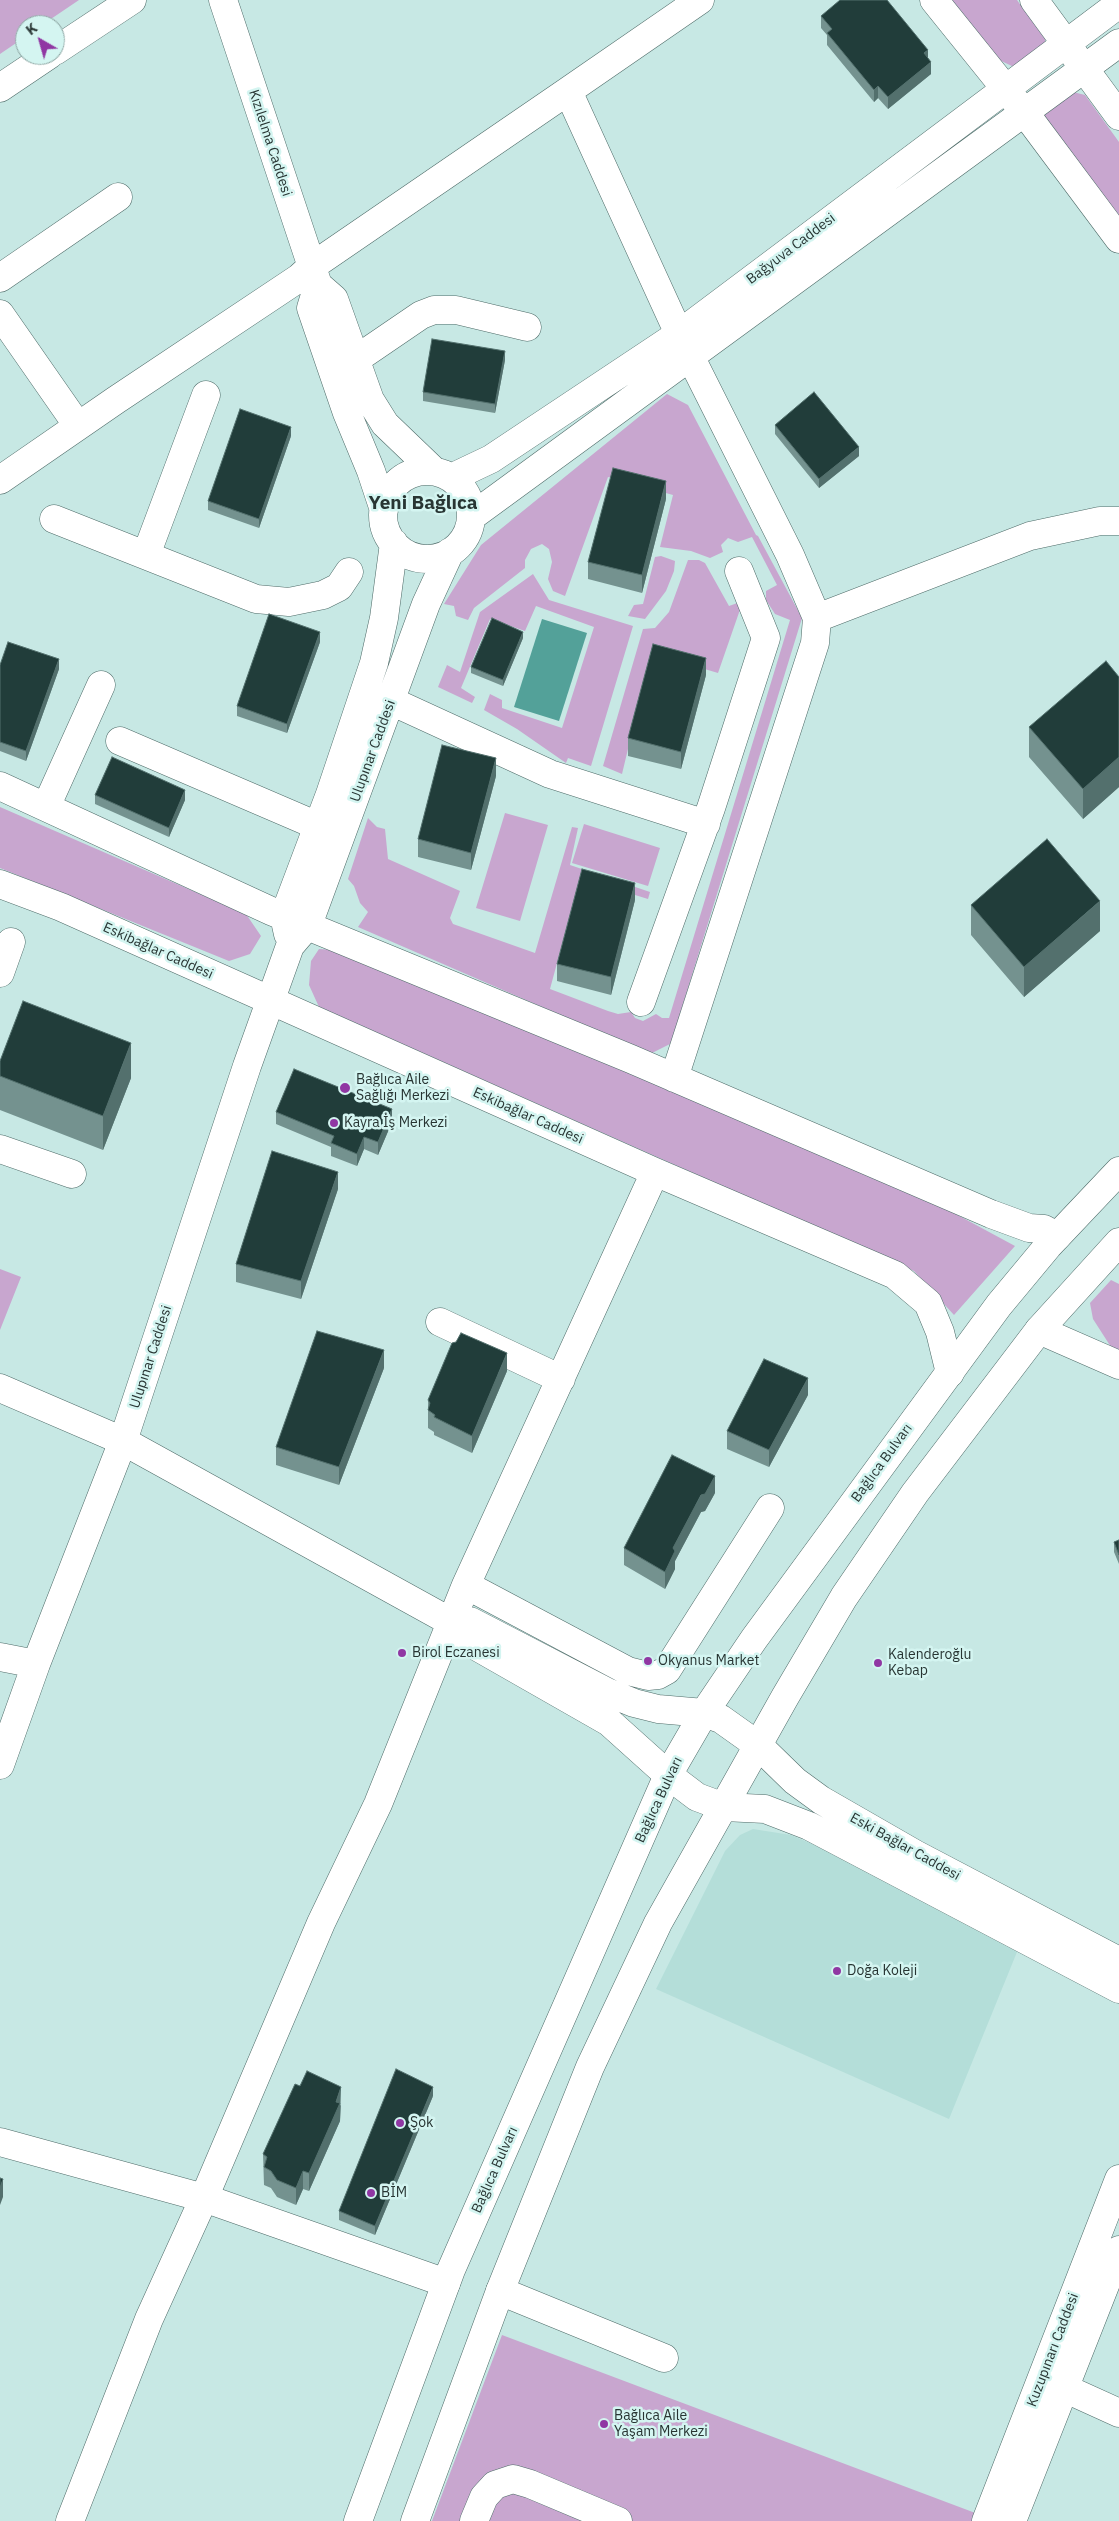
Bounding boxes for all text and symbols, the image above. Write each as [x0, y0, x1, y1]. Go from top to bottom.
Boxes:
north arrow [15, 15, 65, 65]
text: K [22, 19, 41, 39]
street label: Kızılelma Caddesi [245, 88, 295, 198]
street label: Bağyuva Caddesi [743, 210, 839, 288]
district label: Yeni Bağlıca [368, 493, 478, 515]
street label: Ulupınar Caddesi [347, 698, 399, 804]
street label: Eskibağlar Caddesi [100, 919, 216, 983]
place label: Bağlıca Aile Sağlığı Merkezi [356, 1072, 450, 1104]
marker: Bağlıca Aile Sağlığı Merkezi [338, 1081, 352, 1095]
street label: Eskibağlar Caddesi [470, 1084, 586, 1148]
place label: Kayra İş Merkezi [344, 1115, 448, 1131]
marker: Kayra İş Merkezi [328, 1117, 340, 1129]
street label: Ulupınar Caddesi [126, 1303, 176, 1411]
street label: Bağlıca Bulvarı [848, 1421, 916, 1505]
place label: Birol Eczanesi [412, 1645, 500, 1661]
marker: Birol Eczanesi [396, 1647, 408, 1659]
place label: Kalenderoğlu Kebap [888, 1647, 971, 1680]
place label: Okyanus Market [658, 1653, 759, 1669]
marker: Okyanus Market [642, 1655, 654, 1667]
marker: Kalenderoğlu Kebap [872, 1657, 884, 1669]
street label: Bağlıca Bulvarı [632, 1754, 686, 1846]
street label: Eski Bağlar Caddesi [847, 1810, 963, 1884]
place label: Doğa Koleji [847, 1963, 917, 1979]
marker: Doğa Koleji [831, 1965, 843, 1977]
place label: Şok [410, 2115, 433, 2131]
marker: Şok [394, 2117, 406, 2129]
street label: Bağlıca Bulvarı [468, 2124, 522, 2216]
place label: BİM [381, 2185, 407, 2201]
marker: BİM [365, 2187, 377, 2199]
street label: Kuzupınarı Caddesi [1024, 2291, 1082, 2409]
place label: Bağlıca Aile Yaşam Merkezi [614, 2408, 708, 2440]
marker: Bağlıca Aile Yaşam Merkezi [598, 2418, 610, 2430]

